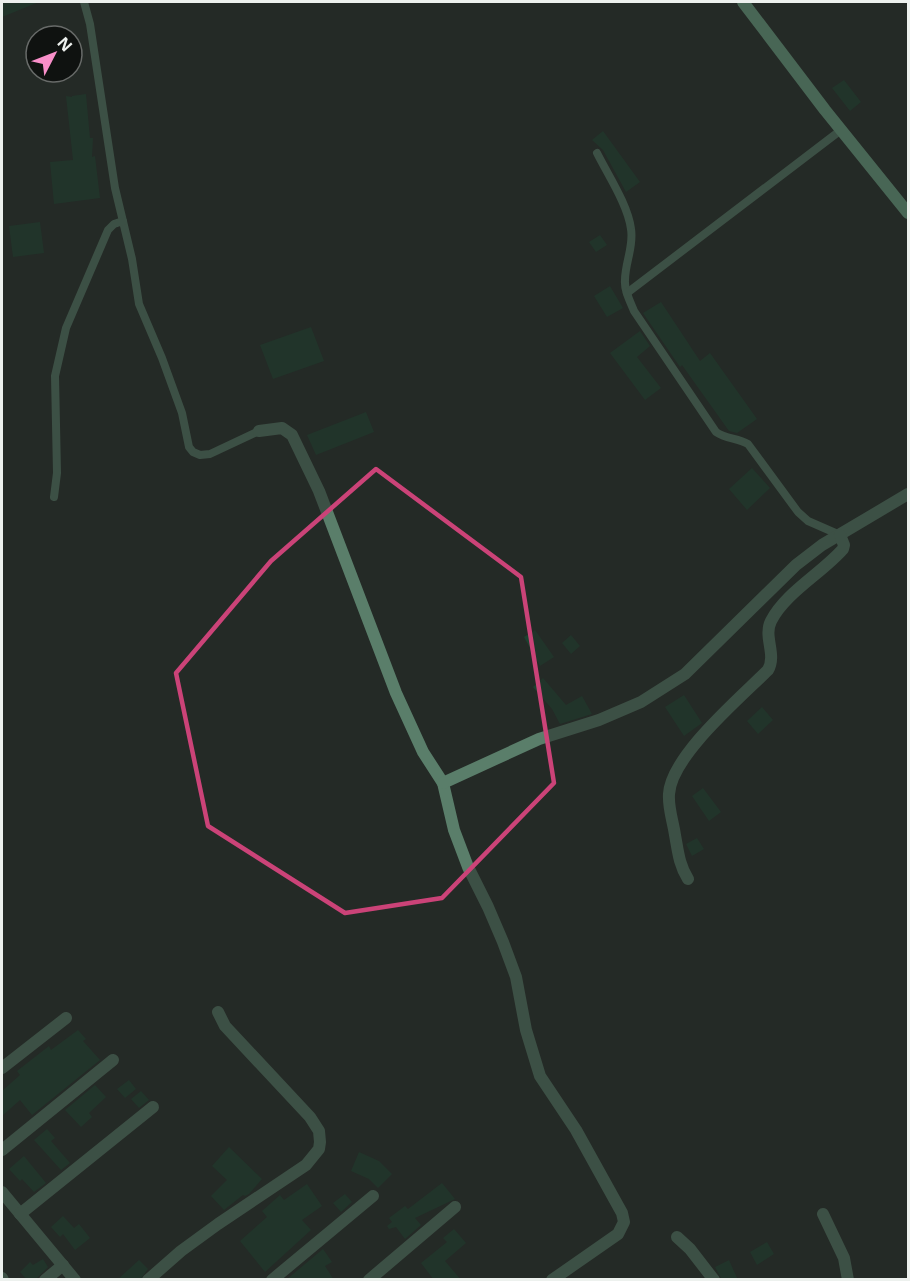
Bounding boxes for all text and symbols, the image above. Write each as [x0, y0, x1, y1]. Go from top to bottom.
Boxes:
north arrow [24, 24, 84, 84]
text: N [53, 32, 78, 56]

